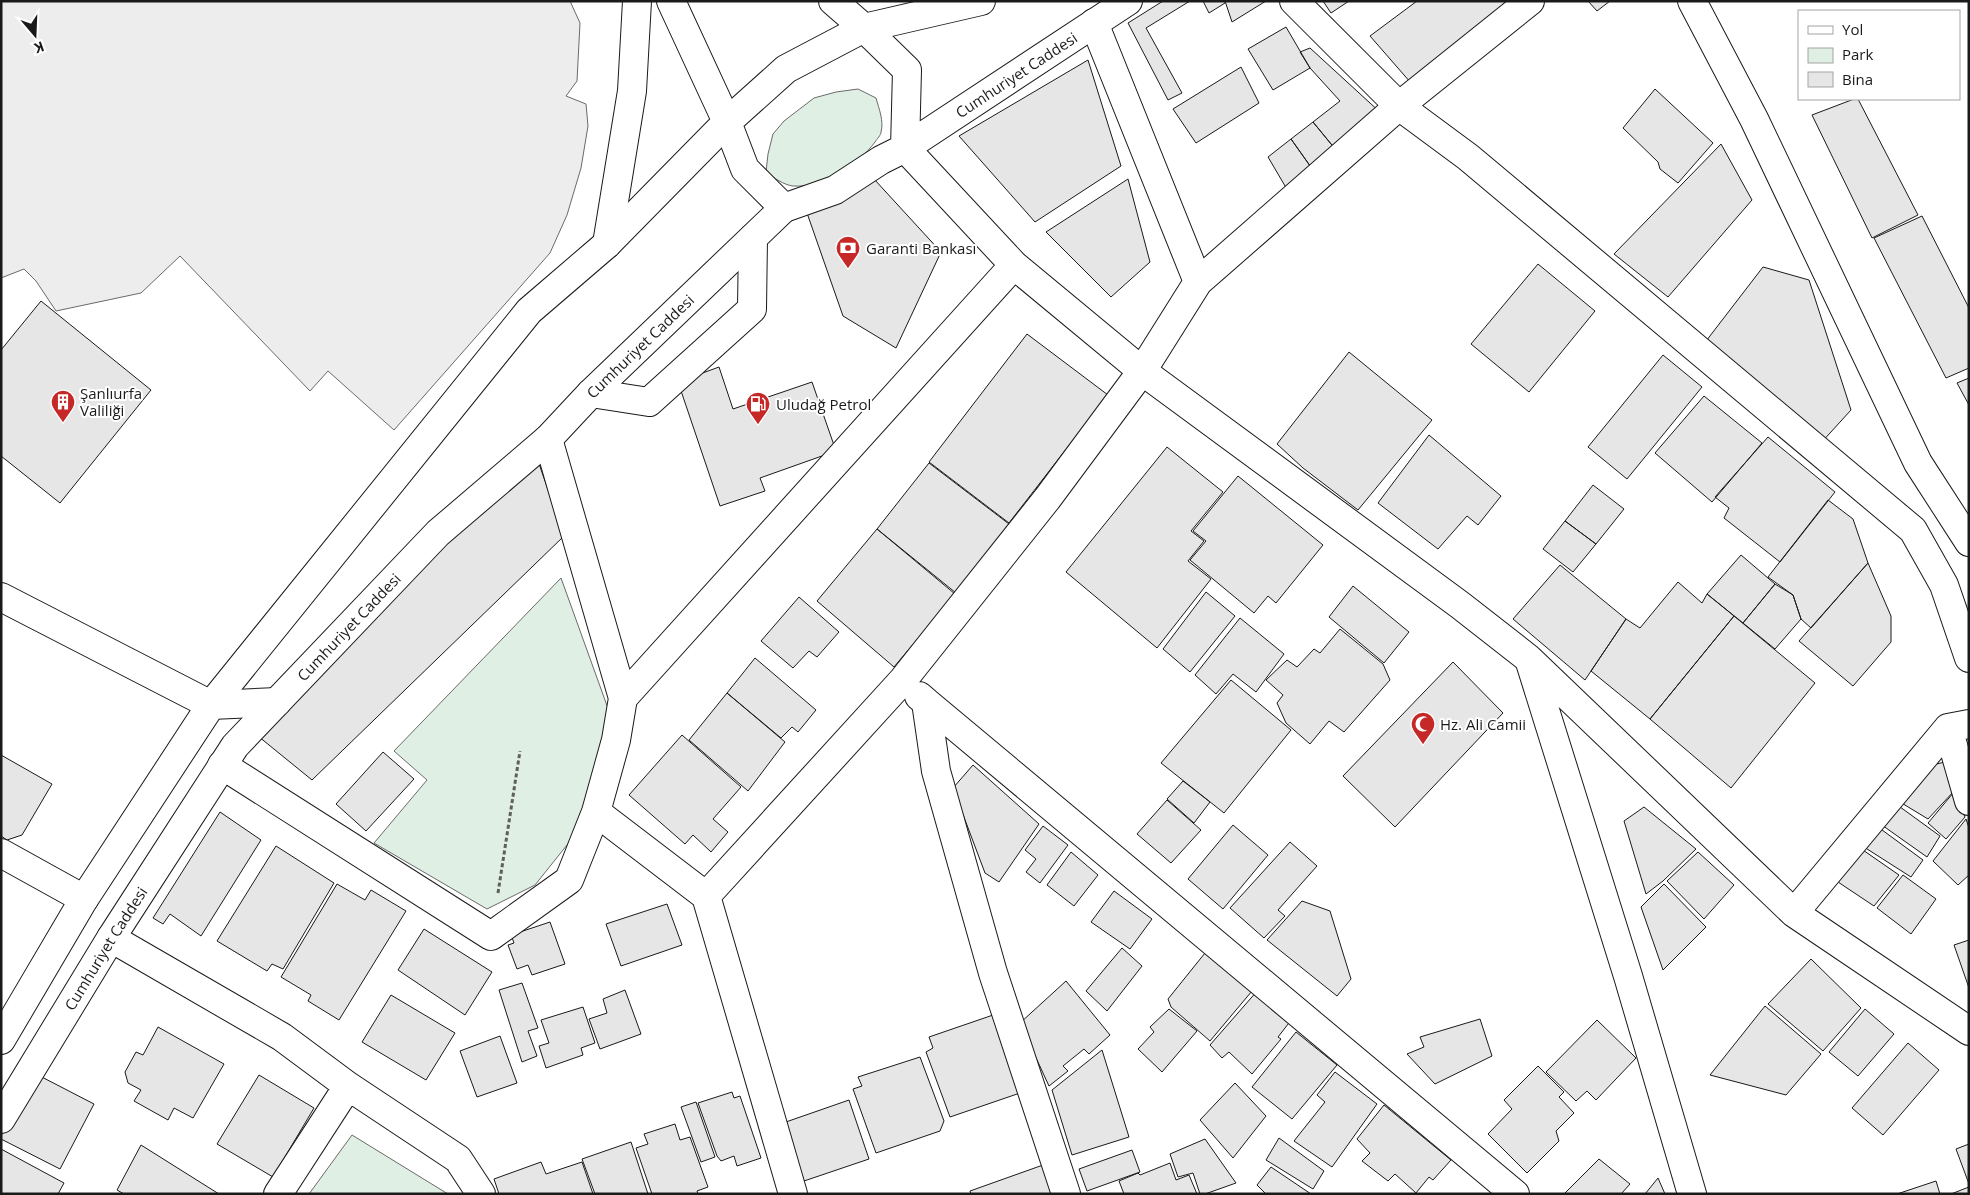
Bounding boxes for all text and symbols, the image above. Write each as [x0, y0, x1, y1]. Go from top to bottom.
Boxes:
north arrow [10, 10, 60, 60]
legend [1798, 10, 1960, 100]
text: Yol [1842, 19, 1863, 39]
street label: Cumhuriyet Caddesi [951, 27, 1081, 122]
text: K [31, 37, 47, 58]
text: Park [1842, 44, 1873, 64]
text: Bina [1842, 69, 1873, 89]
bank icon: Garanti Bankası [835, 235, 861, 269]
place label: Garanti Bankası [866, 238, 976, 258]
street label: Cumhuriyet Caddesi [582, 290, 698, 402]
place label: Şanlıurfa Valiliği [80, 383, 142, 420]
building icon: Şanlıurfa Valiliği [50, 389, 76, 423]
fuel station icon: Uludağ Petrol [745, 391, 771, 425]
place label: Uludağ Petrol [776, 394, 871, 414]
street label: Cumhuriyet Caddesi [292, 569, 405, 685]
mosque icon: Hz. Ali Camii [1410, 711, 1436, 745]
place label: Hz. Ali Camii [1440, 714, 1526, 734]
street label: Cumhuriyet Caddesi [60, 883, 151, 1014]

